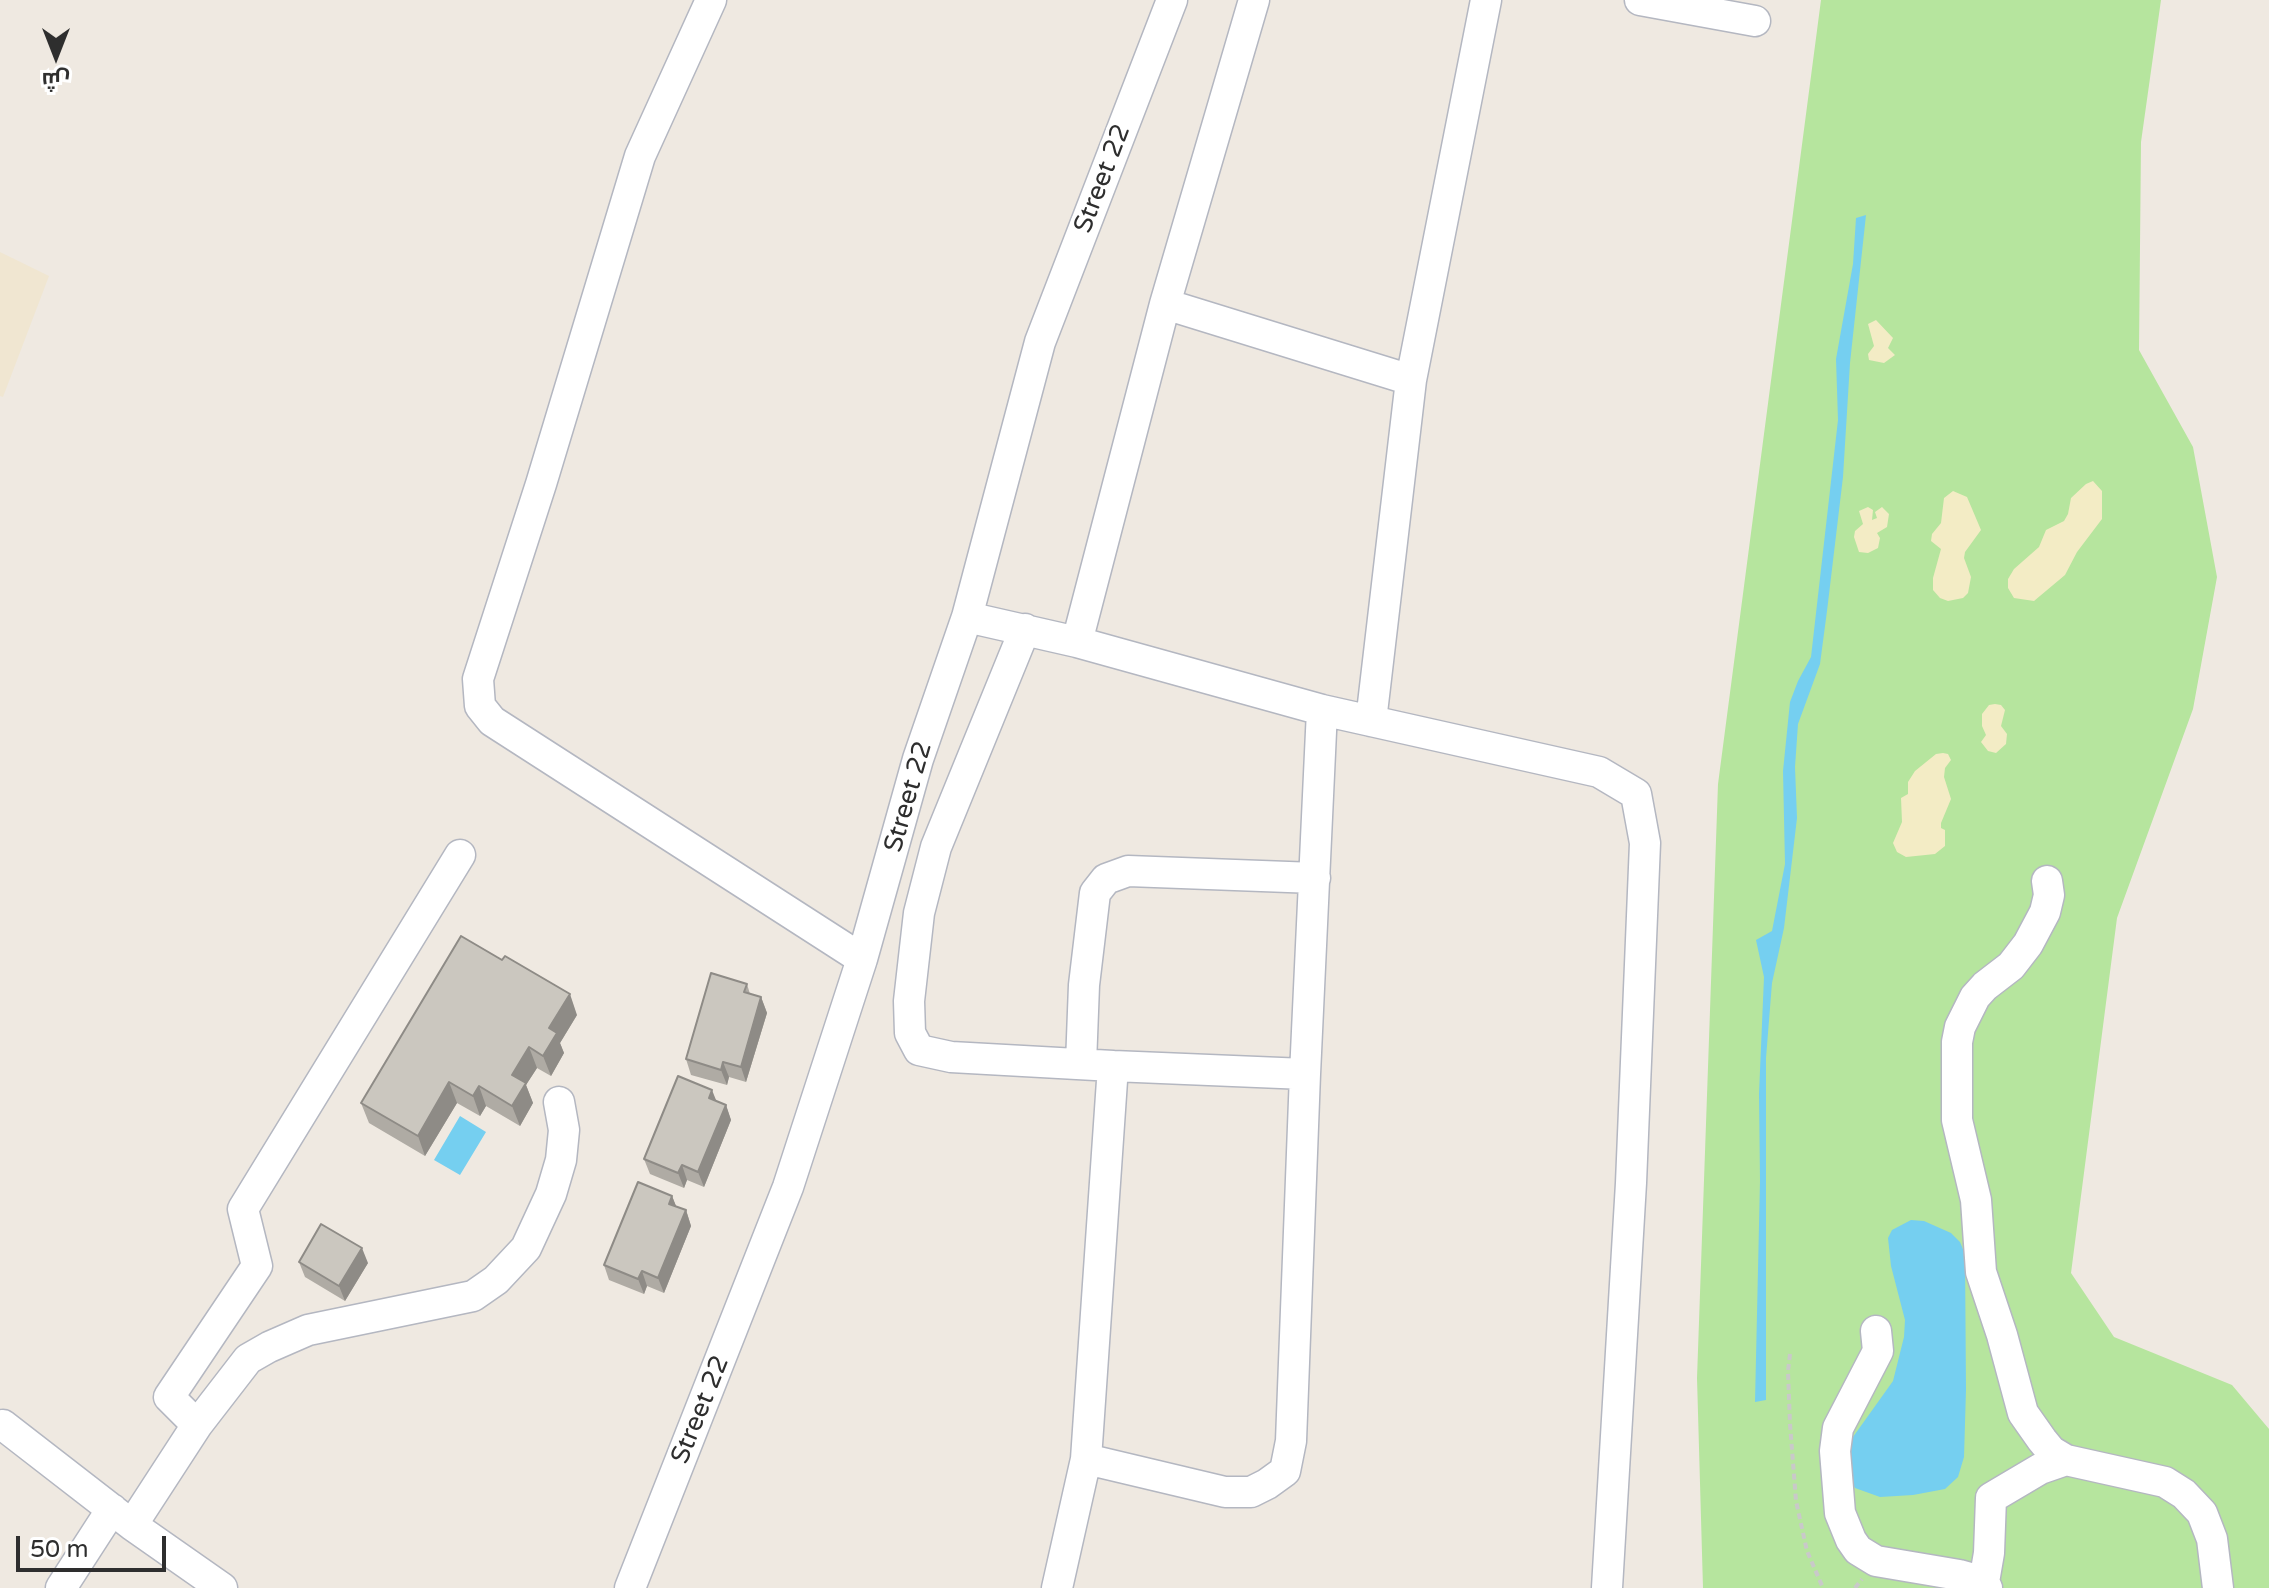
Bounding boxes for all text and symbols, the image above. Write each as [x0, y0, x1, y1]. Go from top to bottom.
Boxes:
north arrow [16, 16, 96, 96]
text: ش [42, 67, 70, 93]
street label: Street 22 [1068, 120, 1138, 238]
street label: Street 22 [878, 738, 940, 856]
street label: Street 22 [665, 1351, 737, 1469]
scale bar [20, 1520, 170, 1570]
text: 50 m [30, 1535, 88, 1564]

